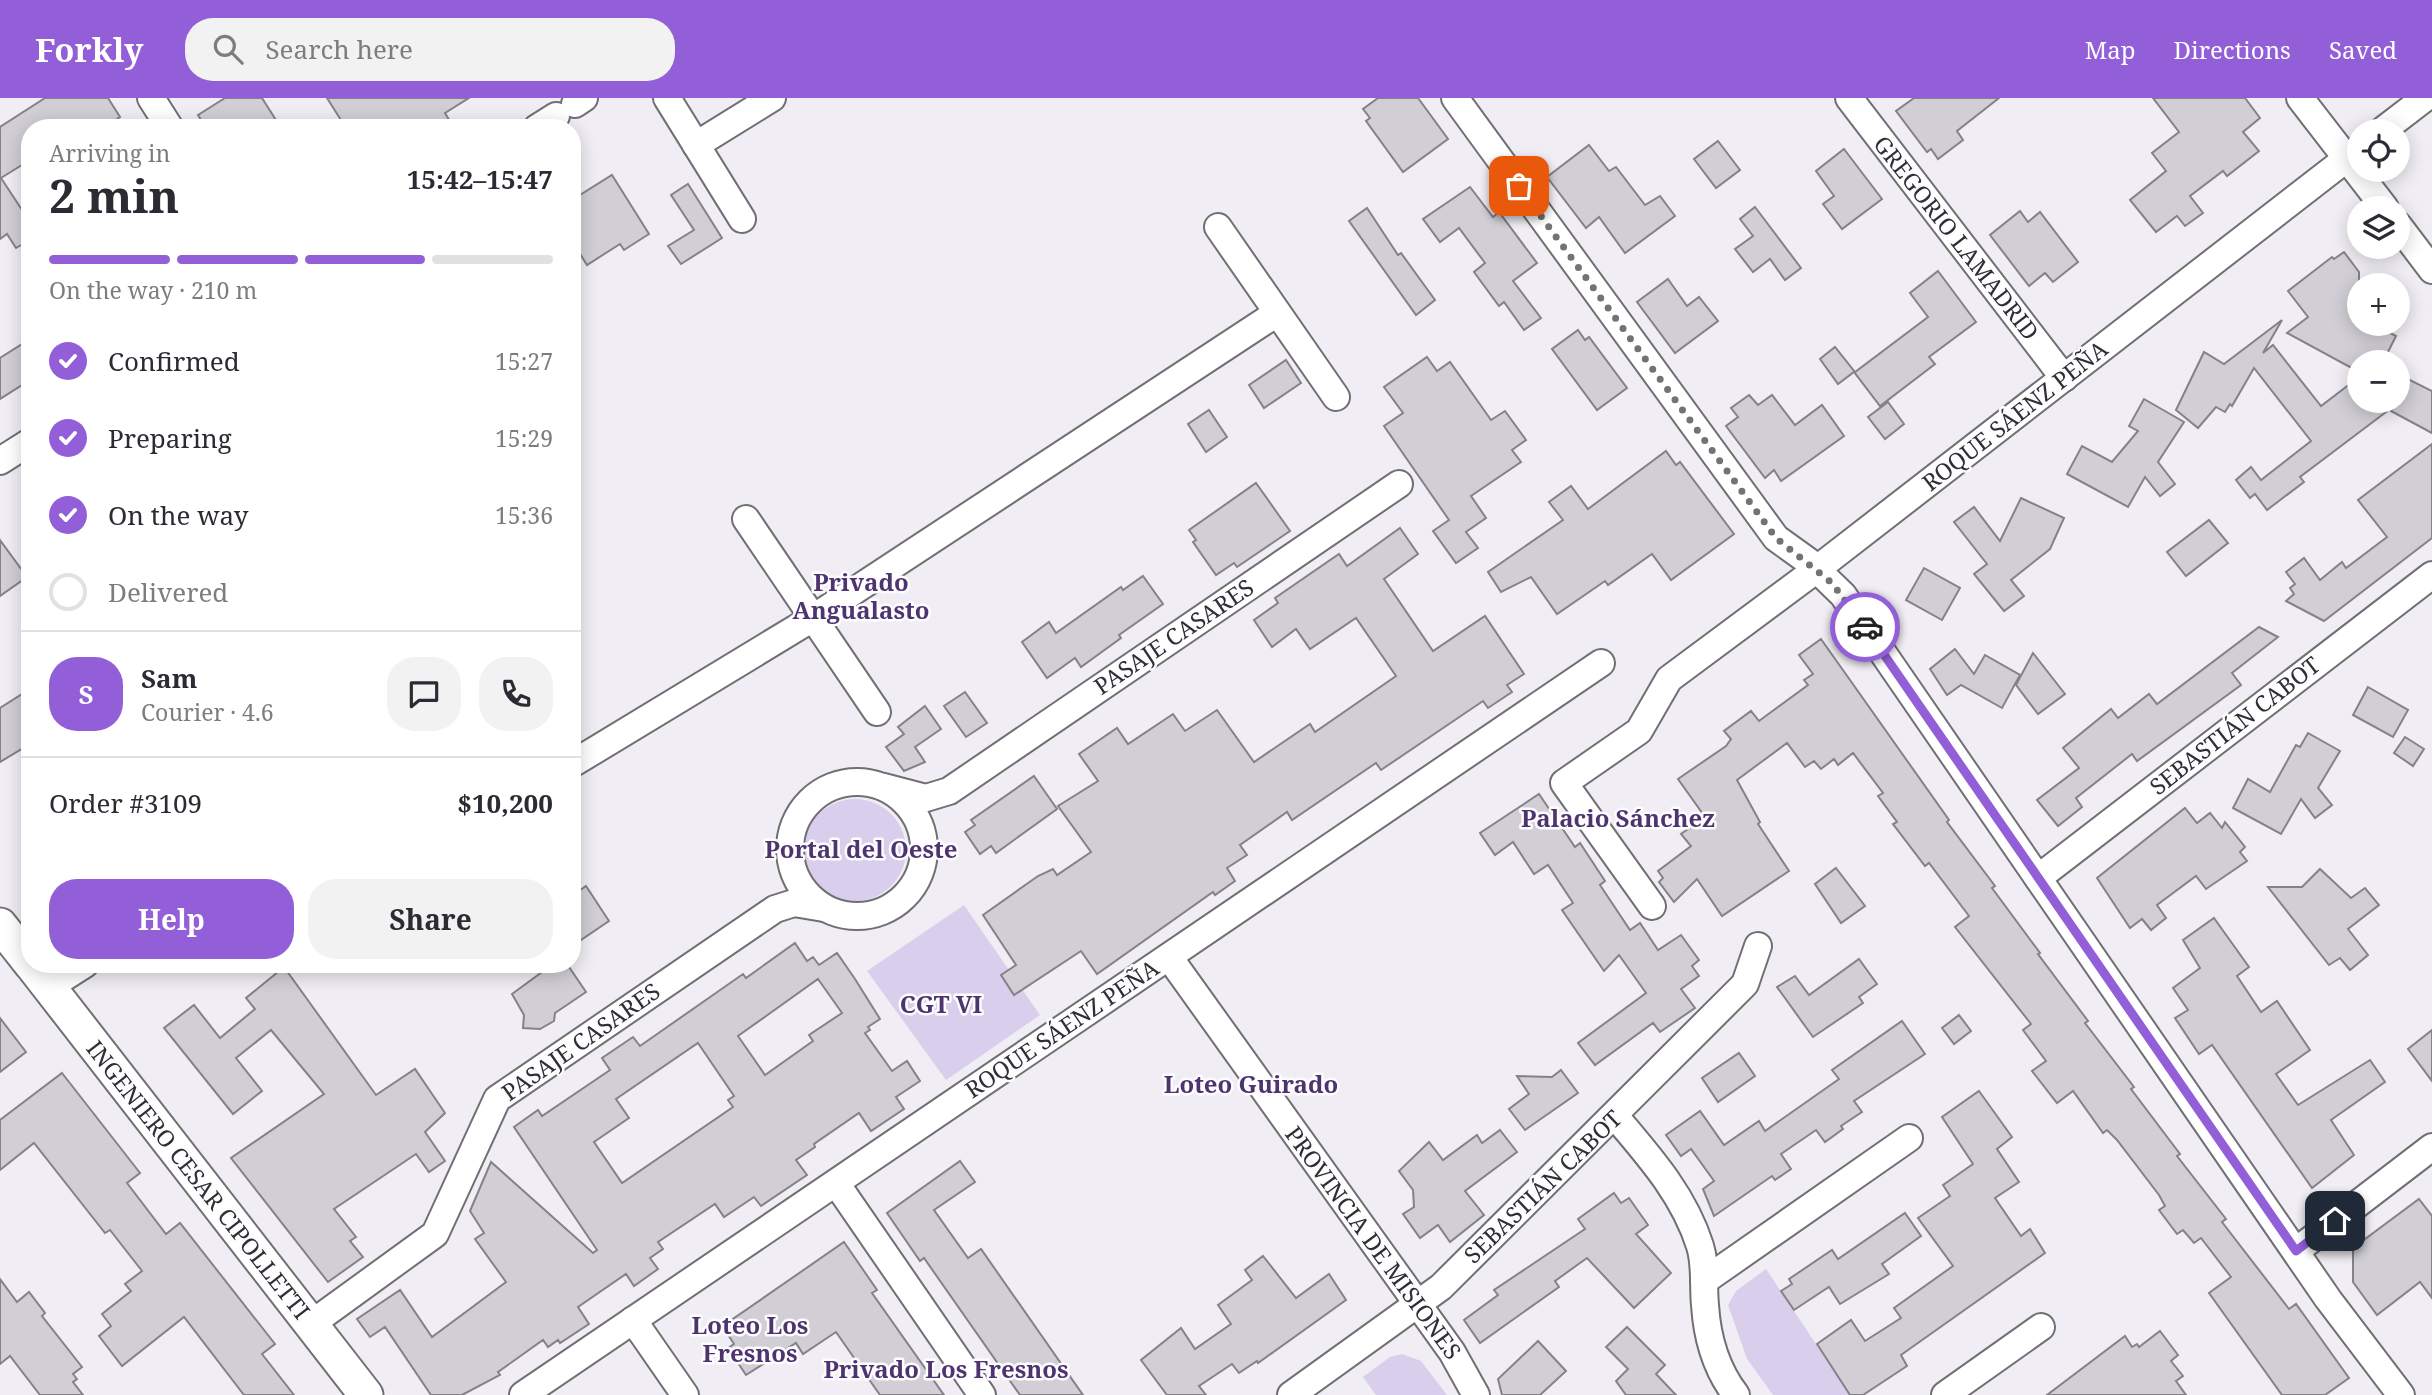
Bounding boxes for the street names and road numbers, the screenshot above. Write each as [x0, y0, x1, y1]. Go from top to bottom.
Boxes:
street label: GREGORIO LAMADRID [1867, 129, 2047, 346]
street label: ROQUE SÁENZ PEÑA [1915, 332, 2114, 498]
street label: PASAJE CASARES [1087, 571, 1260, 702]
street label: SEBASTIÁN CABOT [2143, 649, 2326, 802]
street label: ROQUE SÁENZ PEÑA [958, 951, 1165, 1105]
street label: PASAJE CASARES [495, 975, 666, 1108]
street label: INGENIERO CESAR CIPOLLETTI [80, 1033, 318, 1325]
street label: SEBASTIÁN CABOT [1456, 1103, 1628, 1270]
street label: PROVINCIA DE MISIONES [1278, 1119, 1469, 1365]

